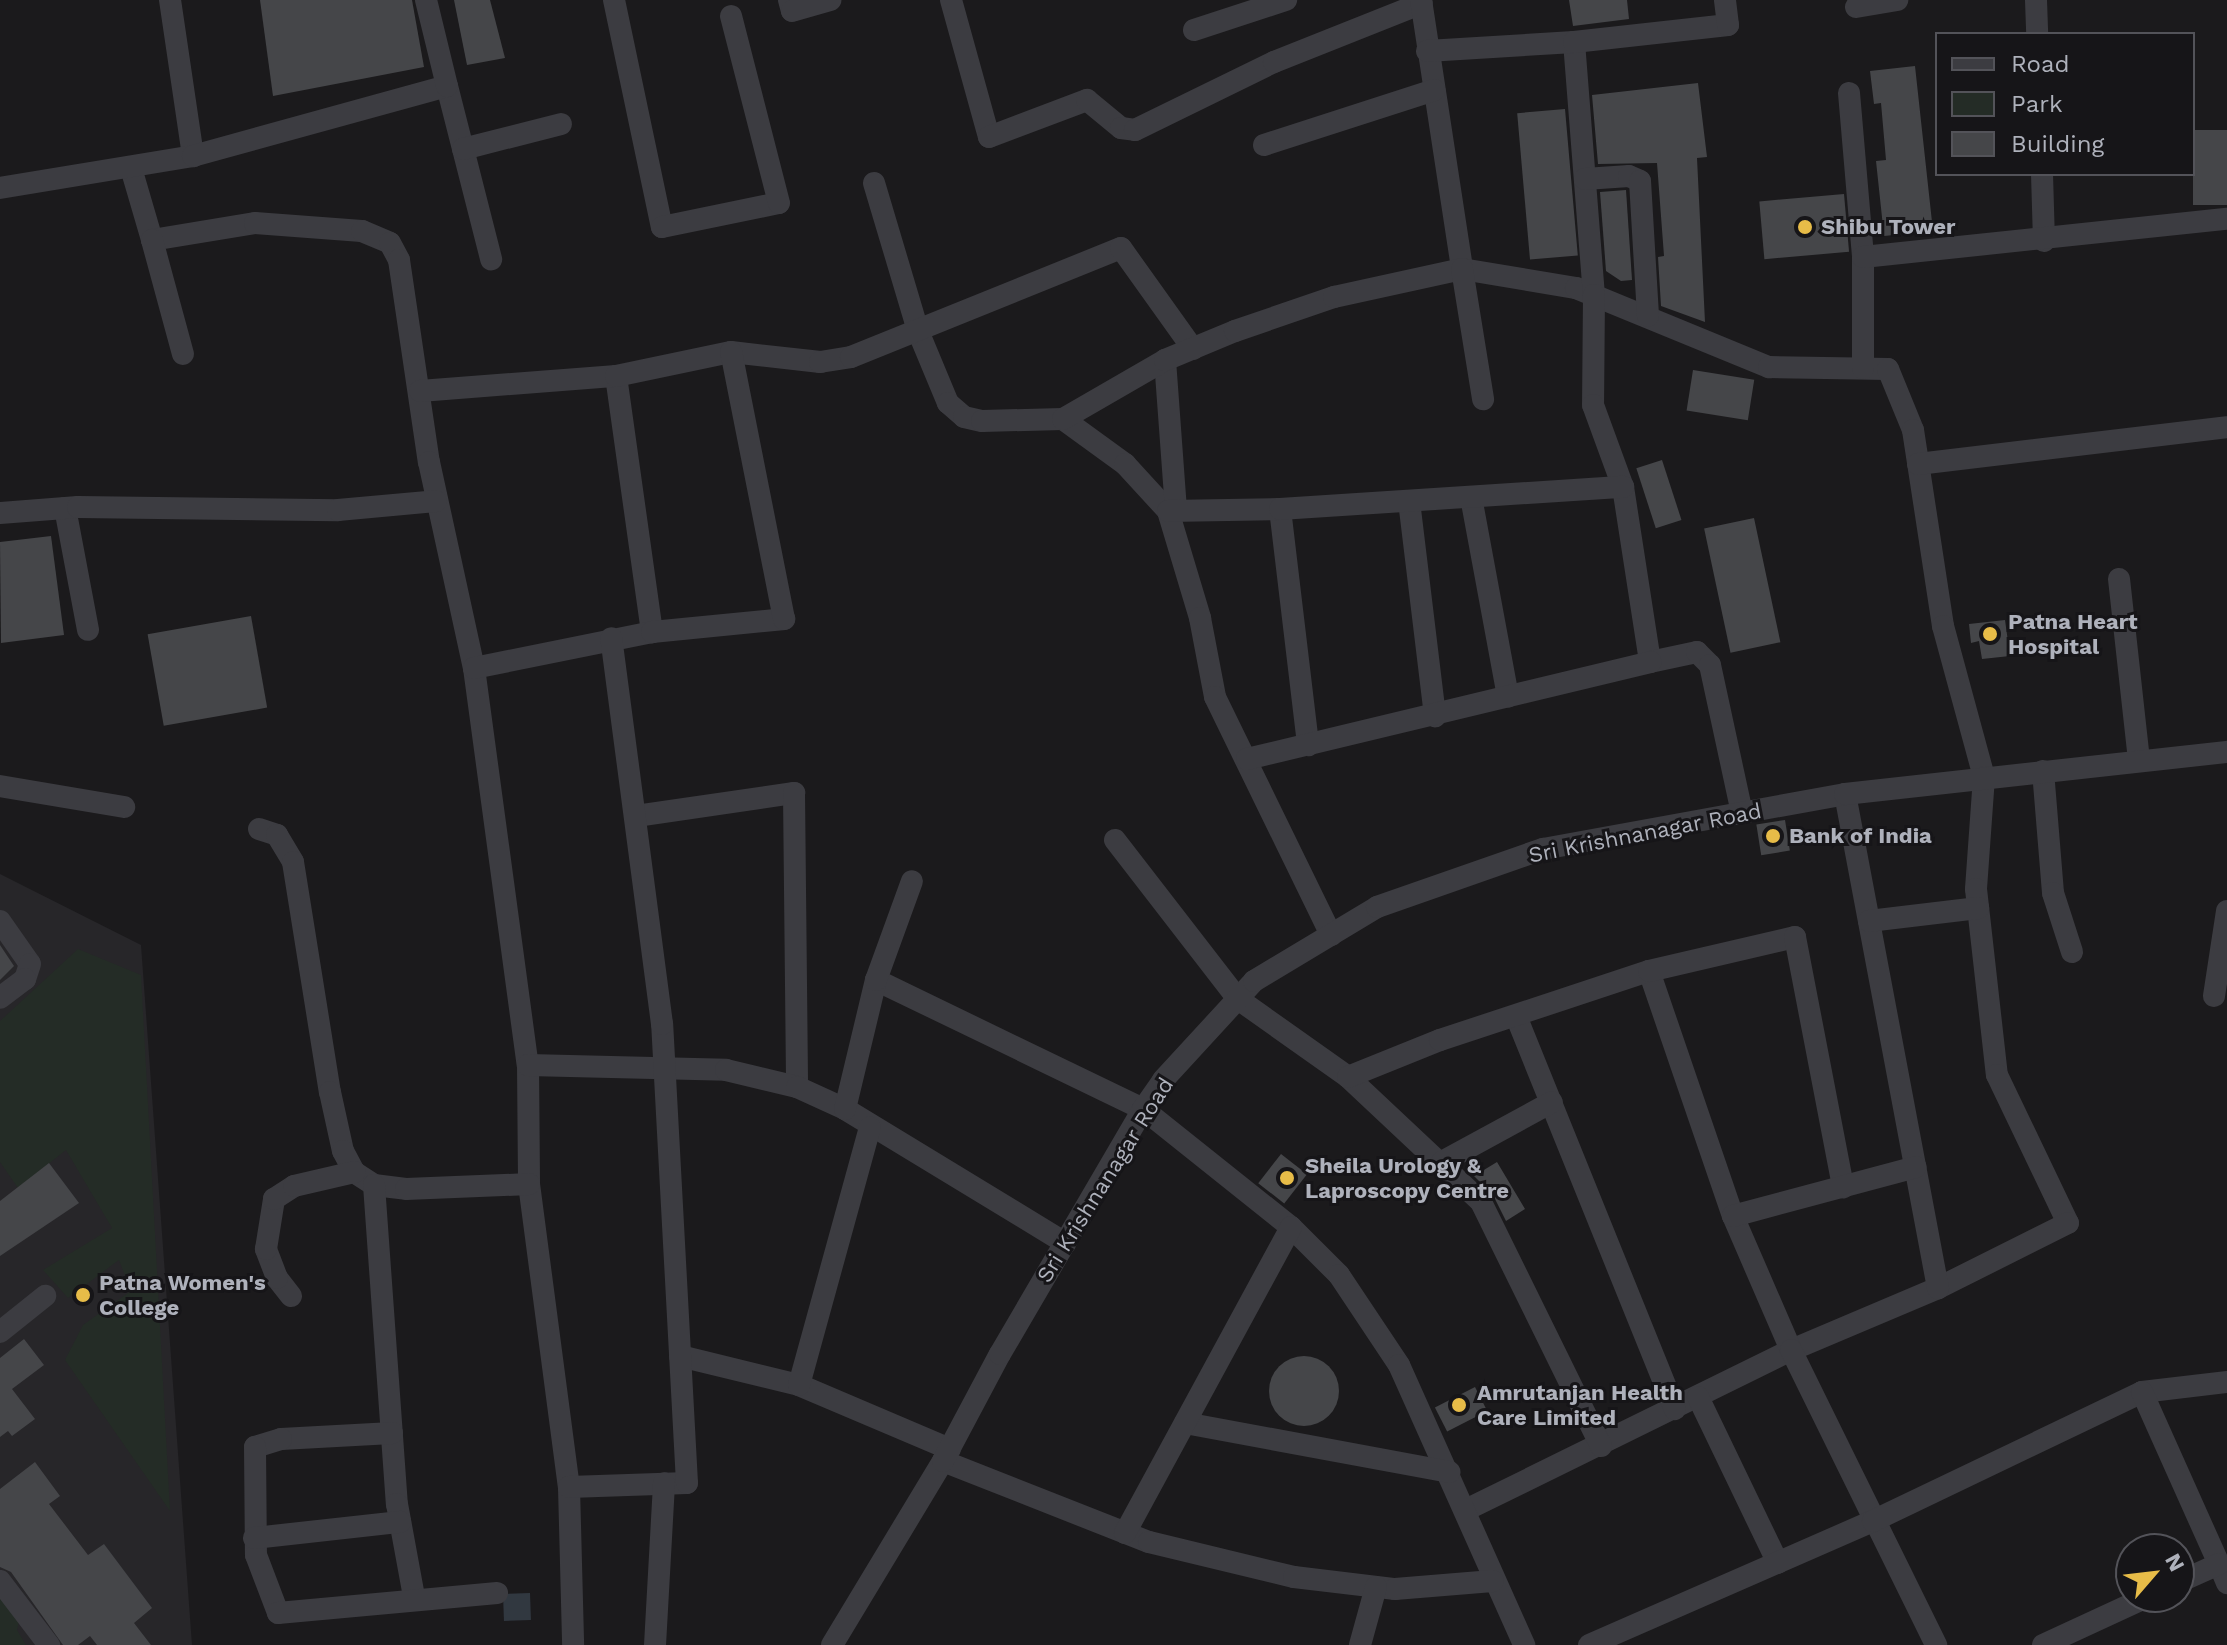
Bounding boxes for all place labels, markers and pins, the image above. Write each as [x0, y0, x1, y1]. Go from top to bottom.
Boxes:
place label: Shibu Tower [1821, 214, 1956, 240]
marker: Shibu Tower [1796, 218, 1814, 236]
place label: Patna Heart Hospital [2008, 608, 2138, 660]
marker: Patna Heart Hospital [1979, 623, 2001, 645]
place label: Bank of India [1789, 823, 1932, 849]
marker: Bank of India [1764, 827, 1782, 845]
place label: Sheila Urology & Laproscopy Centre [1305, 1152, 1509, 1204]
marker: Sheila Urology & Laproscopy Centre [1276, 1167, 1298, 1189]
place label: Patna Women's College [99, 1269, 266, 1320]
marker: Patna Women's College [74, 1286, 92, 1304]
place label: Amrutanjan Health Care Limited [1477, 1379, 1683, 1430]
marker: Amrutanjan Health Care Limited [1448, 1394, 1470, 1416]

